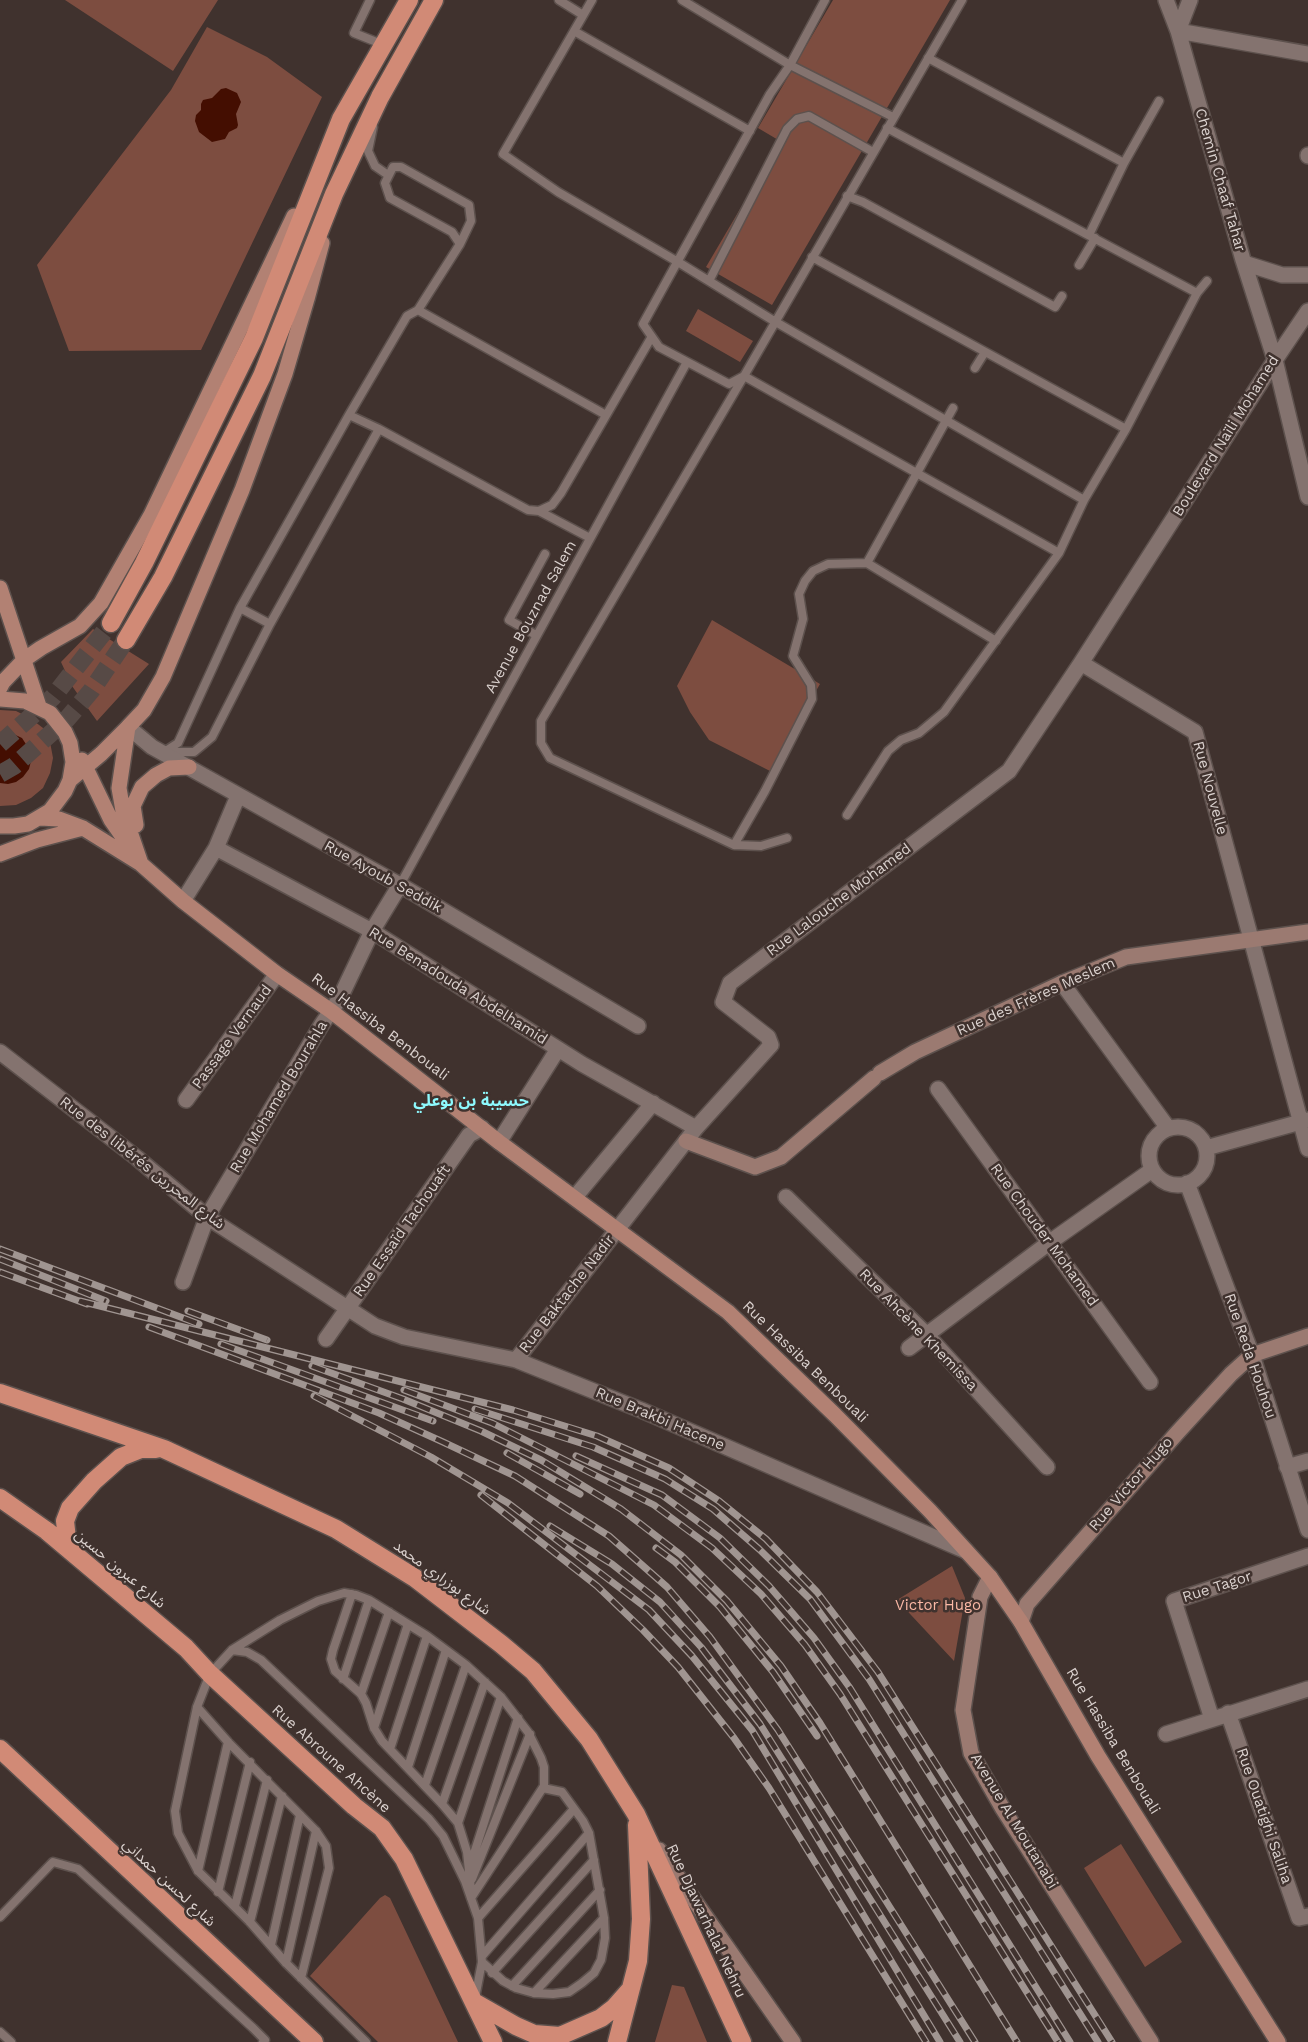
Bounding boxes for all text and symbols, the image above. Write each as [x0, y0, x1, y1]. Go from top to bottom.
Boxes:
street label: Chemin Chaaf Tahar [1191, 106, 1249, 254]
street label: Boulevard Naïli Mohamed [1169, 352, 1283, 520]
street label: Avenue Bouznad Salem [481, 537, 581, 697]
street label: Rue Nouvelle [1189, 739, 1231, 837]
street label: Rue Ayoub Seddik [321, 837, 445, 917]
street label: Rue Lalouche Mohamed [763, 840, 915, 960]
street label: Rue Benadouda Abdelhamid [365, 923, 551, 1049]
street label: Rue des Frères Meslem [954, 954, 1118, 1040]
street label: Rue Hassiba Benbouali [308, 969, 452, 1085]
street label: Passage Vernaud [188, 982, 276, 1092]
street label: Rue Mohamed Bourahla [226, 1018, 332, 1176]
district label: حسيبة بن بوعلي [413, 1091, 529, 1111]
street label: Rue des libérés شارع المحررين [56, 1093, 228, 1233]
street label: Rue Chouder Mohamed [986, 1160, 1102, 1310]
street label: Rue Essaïd Tachouaft [350, 1162, 454, 1300]
street label: Rue Baktache Nadir [515, 1231, 619, 1357]
street label: Rue Ahcène Khemissa [855, 1265, 981, 1395]
street label: Rue Reda Houhou [1220, 1291, 1280, 1421]
street label: Rue Hassiba Benbouali [738, 1297, 872, 1427]
street label: Rue Brakbi Hacene [593, 1384, 727, 1454]
street label: Rue Victor Hugo [1085, 1433, 1177, 1535]
street label: شارع عبرون حسين [71, 1526, 169, 1612]
street label: شارع بوزراري محمد [390, 1537, 494, 1619]
street label: Rue Tagor [1180, 1567, 1254, 1607]
park label: Victor Hugo [895, 1597, 981, 1615]
street label: Rue Hassiba Benbouali [1062, 1665, 1164, 1817]
street label: Rue Abroune Ahcène [268, 1701, 394, 1817]
street label: Rue Ouatighi Saliha [1232, 1746, 1296, 1886]
street label: Avenue Al Moutanabi [966, 1750, 1062, 1892]
street label: شارع لحسن حمداني [119, 1835, 219, 1931]
street label: Rue Djawarhalal Nehru [662, 1841, 750, 2001]

